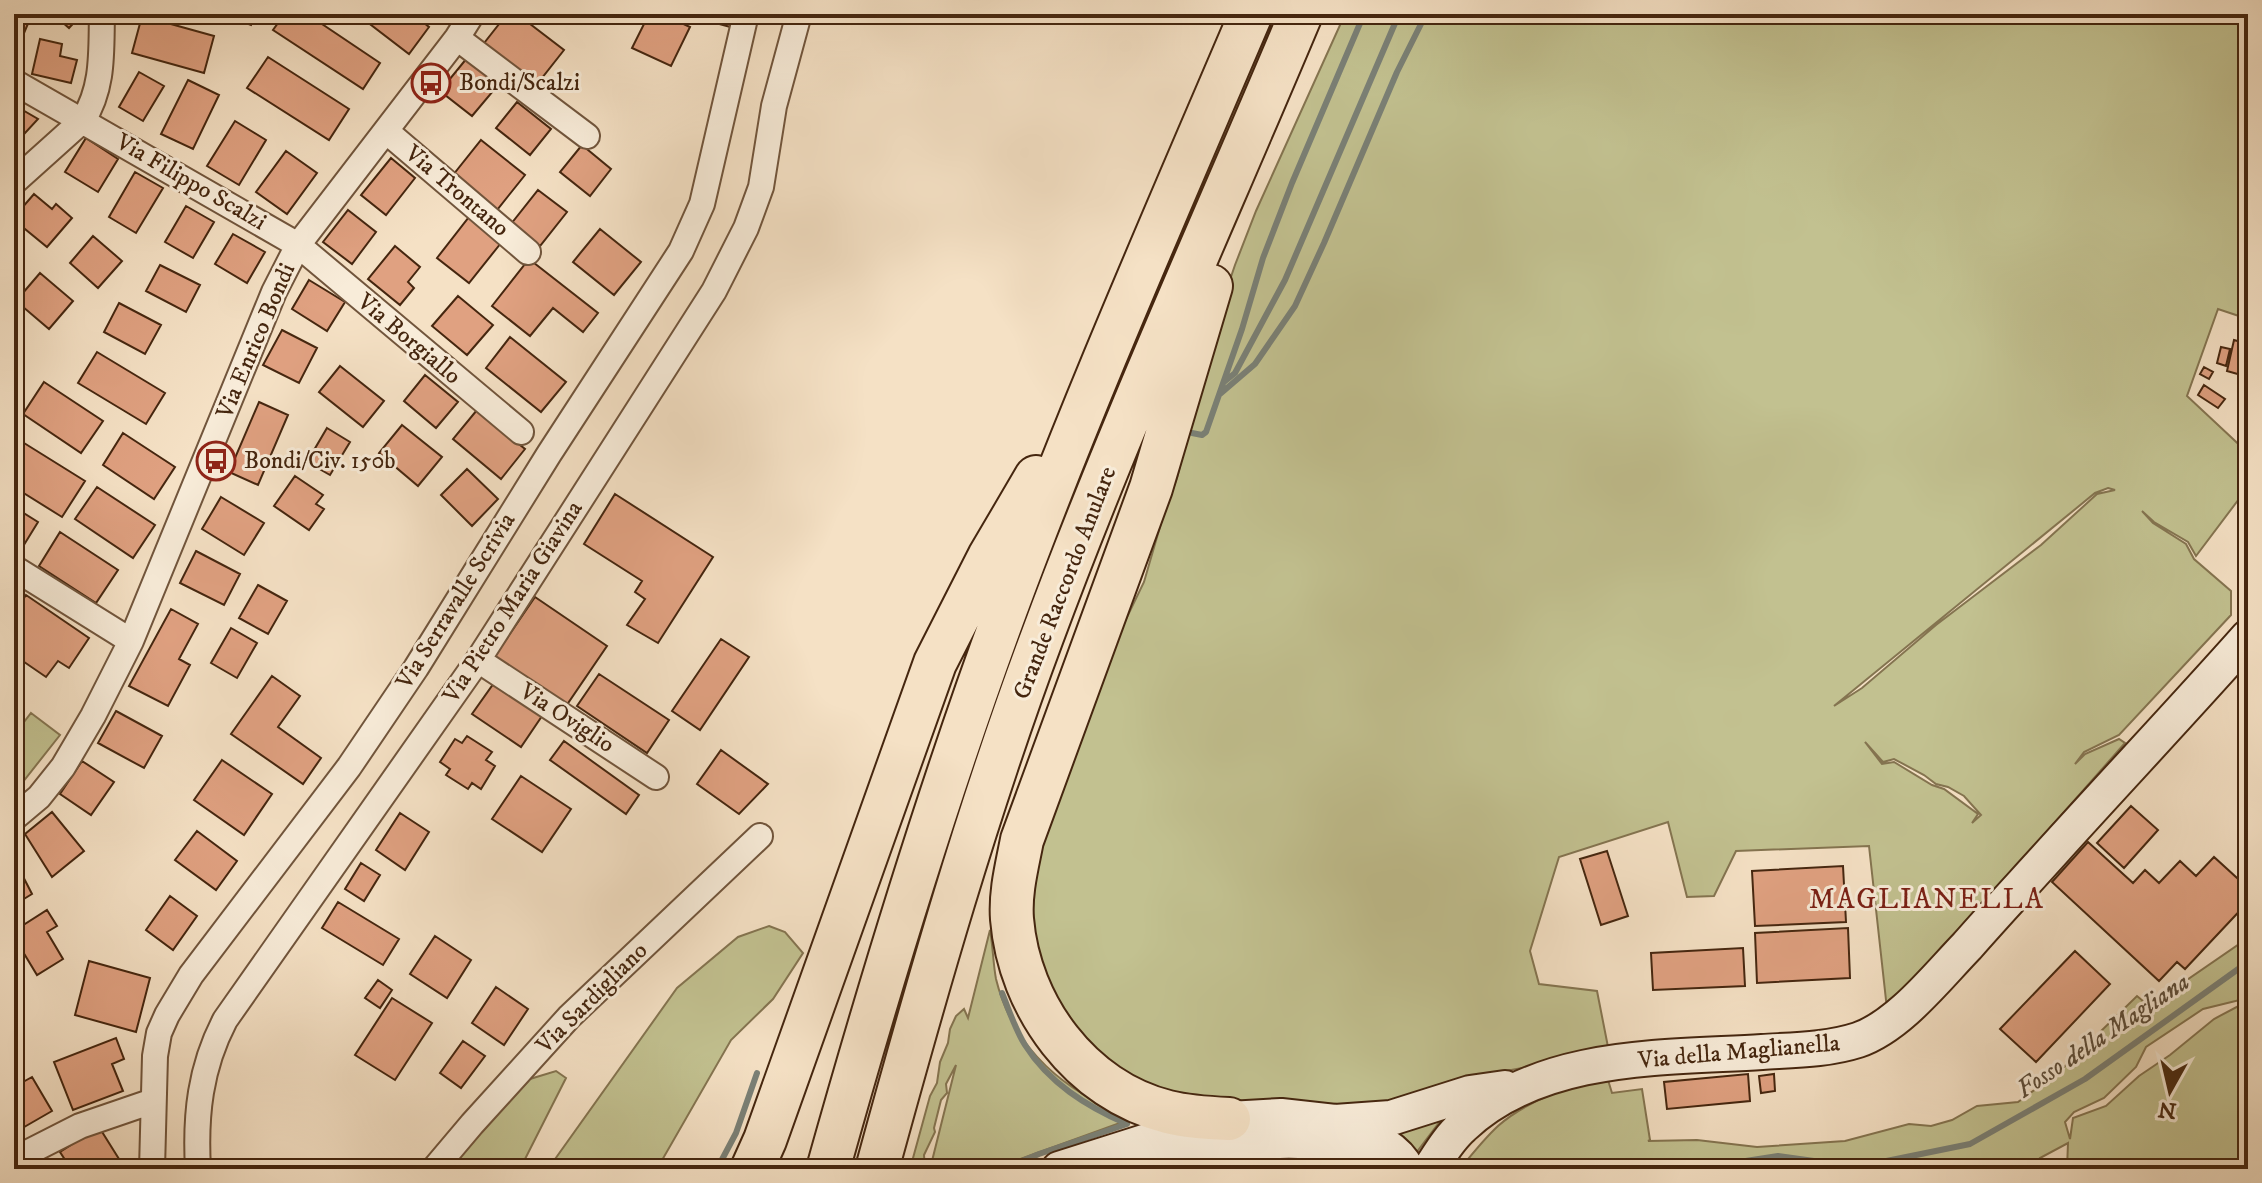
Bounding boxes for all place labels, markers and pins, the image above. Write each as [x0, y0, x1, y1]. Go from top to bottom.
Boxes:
bus stop icon: Bondi/Scalzi [410, 62, 452, 104]
place label: Bondi/Scalzi [459, 68, 580, 98]
bus stop icon: Bondi/Civ. 150b [195, 440, 237, 482]
place label: Bondi/Civ. 150b [244, 446, 396, 476]

